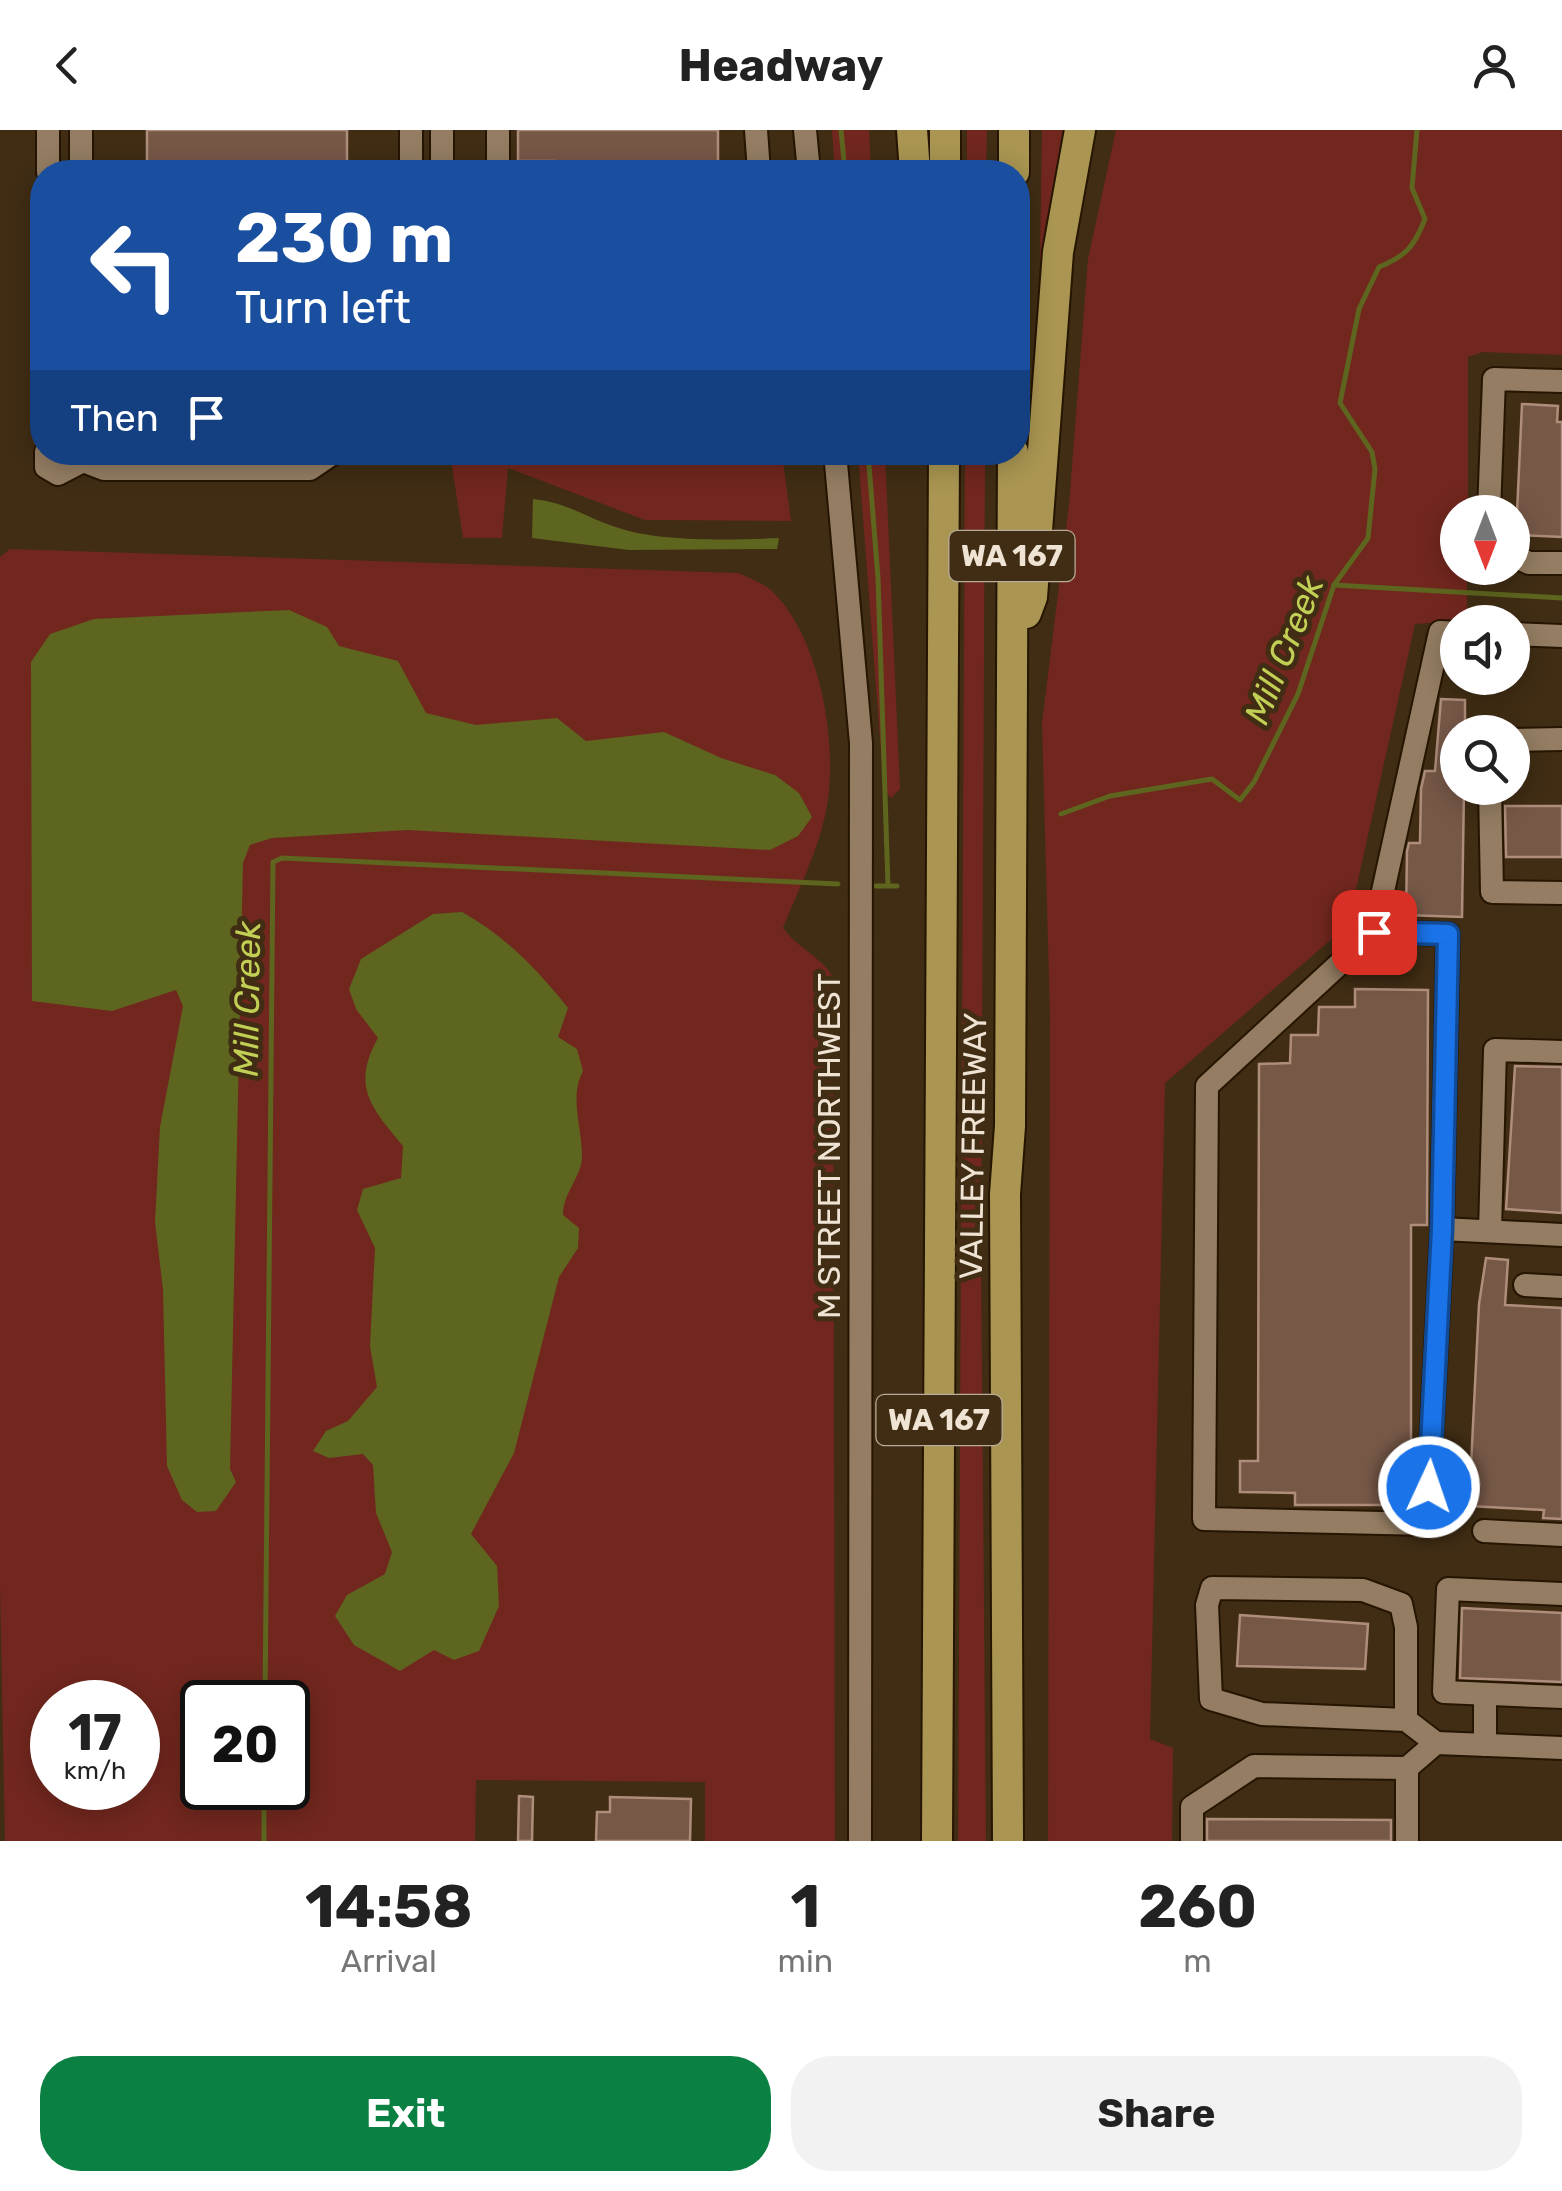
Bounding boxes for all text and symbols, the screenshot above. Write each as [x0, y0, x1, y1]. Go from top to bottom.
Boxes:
icon: back [40, 38, 95, 93]
icon: person [1467, 38, 1522, 93]
text: Headway [679, 39, 883, 92]
text: 230 m [235, 197, 453, 280]
icon: left [70, 200, 200, 330]
text: Turn left [235, 281, 411, 334]
icon: arrive [179, 390, 234, 445]
text: Then [70, 395, 159, 441]
north arrow [1440, 495, 1530, 585]
map controls [1440, 495, 1530, 805]
road number: WA 167 [950, 531, 1074, 581]
water label: Mill Creek [1235, 569, 1333, 730]
button: sound [1440, 605, 1530, 695]
button: search [1440, 715, 1530, 805]
pin [1332, 890, 1417, 975]
icon: arrive [1347, 905, 1402, 960]
water label: Mill Creek [225, 920, 269, 1077]
street label: M STREET NORTHWEST [810, 973, 848, 1319]
street label: VALLEY FREEWAY [952, 1012, 994, 1280]
road number: WA 167 [876, 1395, 1002, 1445]
position arrow [1377, 1435, 1481, 1539]
speed limit sign: 20 [180, 1680, 310, 1810]
text: 17 [68, 1703, 122, 1763]
text: km/h [64, 1756, 126, 1785]
text: 14:58 [305, 1871, 473, 1942]
text: 1 [790, 1871, 820, 1942]
text: 260 [1138, 1871, 1257, 1942]
text: Arrival [341, 1942, 437, 1980]
text: min [778, 1942, 833, 1980]
text: m [1183, 1942, 1212, 1980]
button: Exit [40, 2056, 771, 2171]
button: Share [791, 2056, 1522, 2171]

